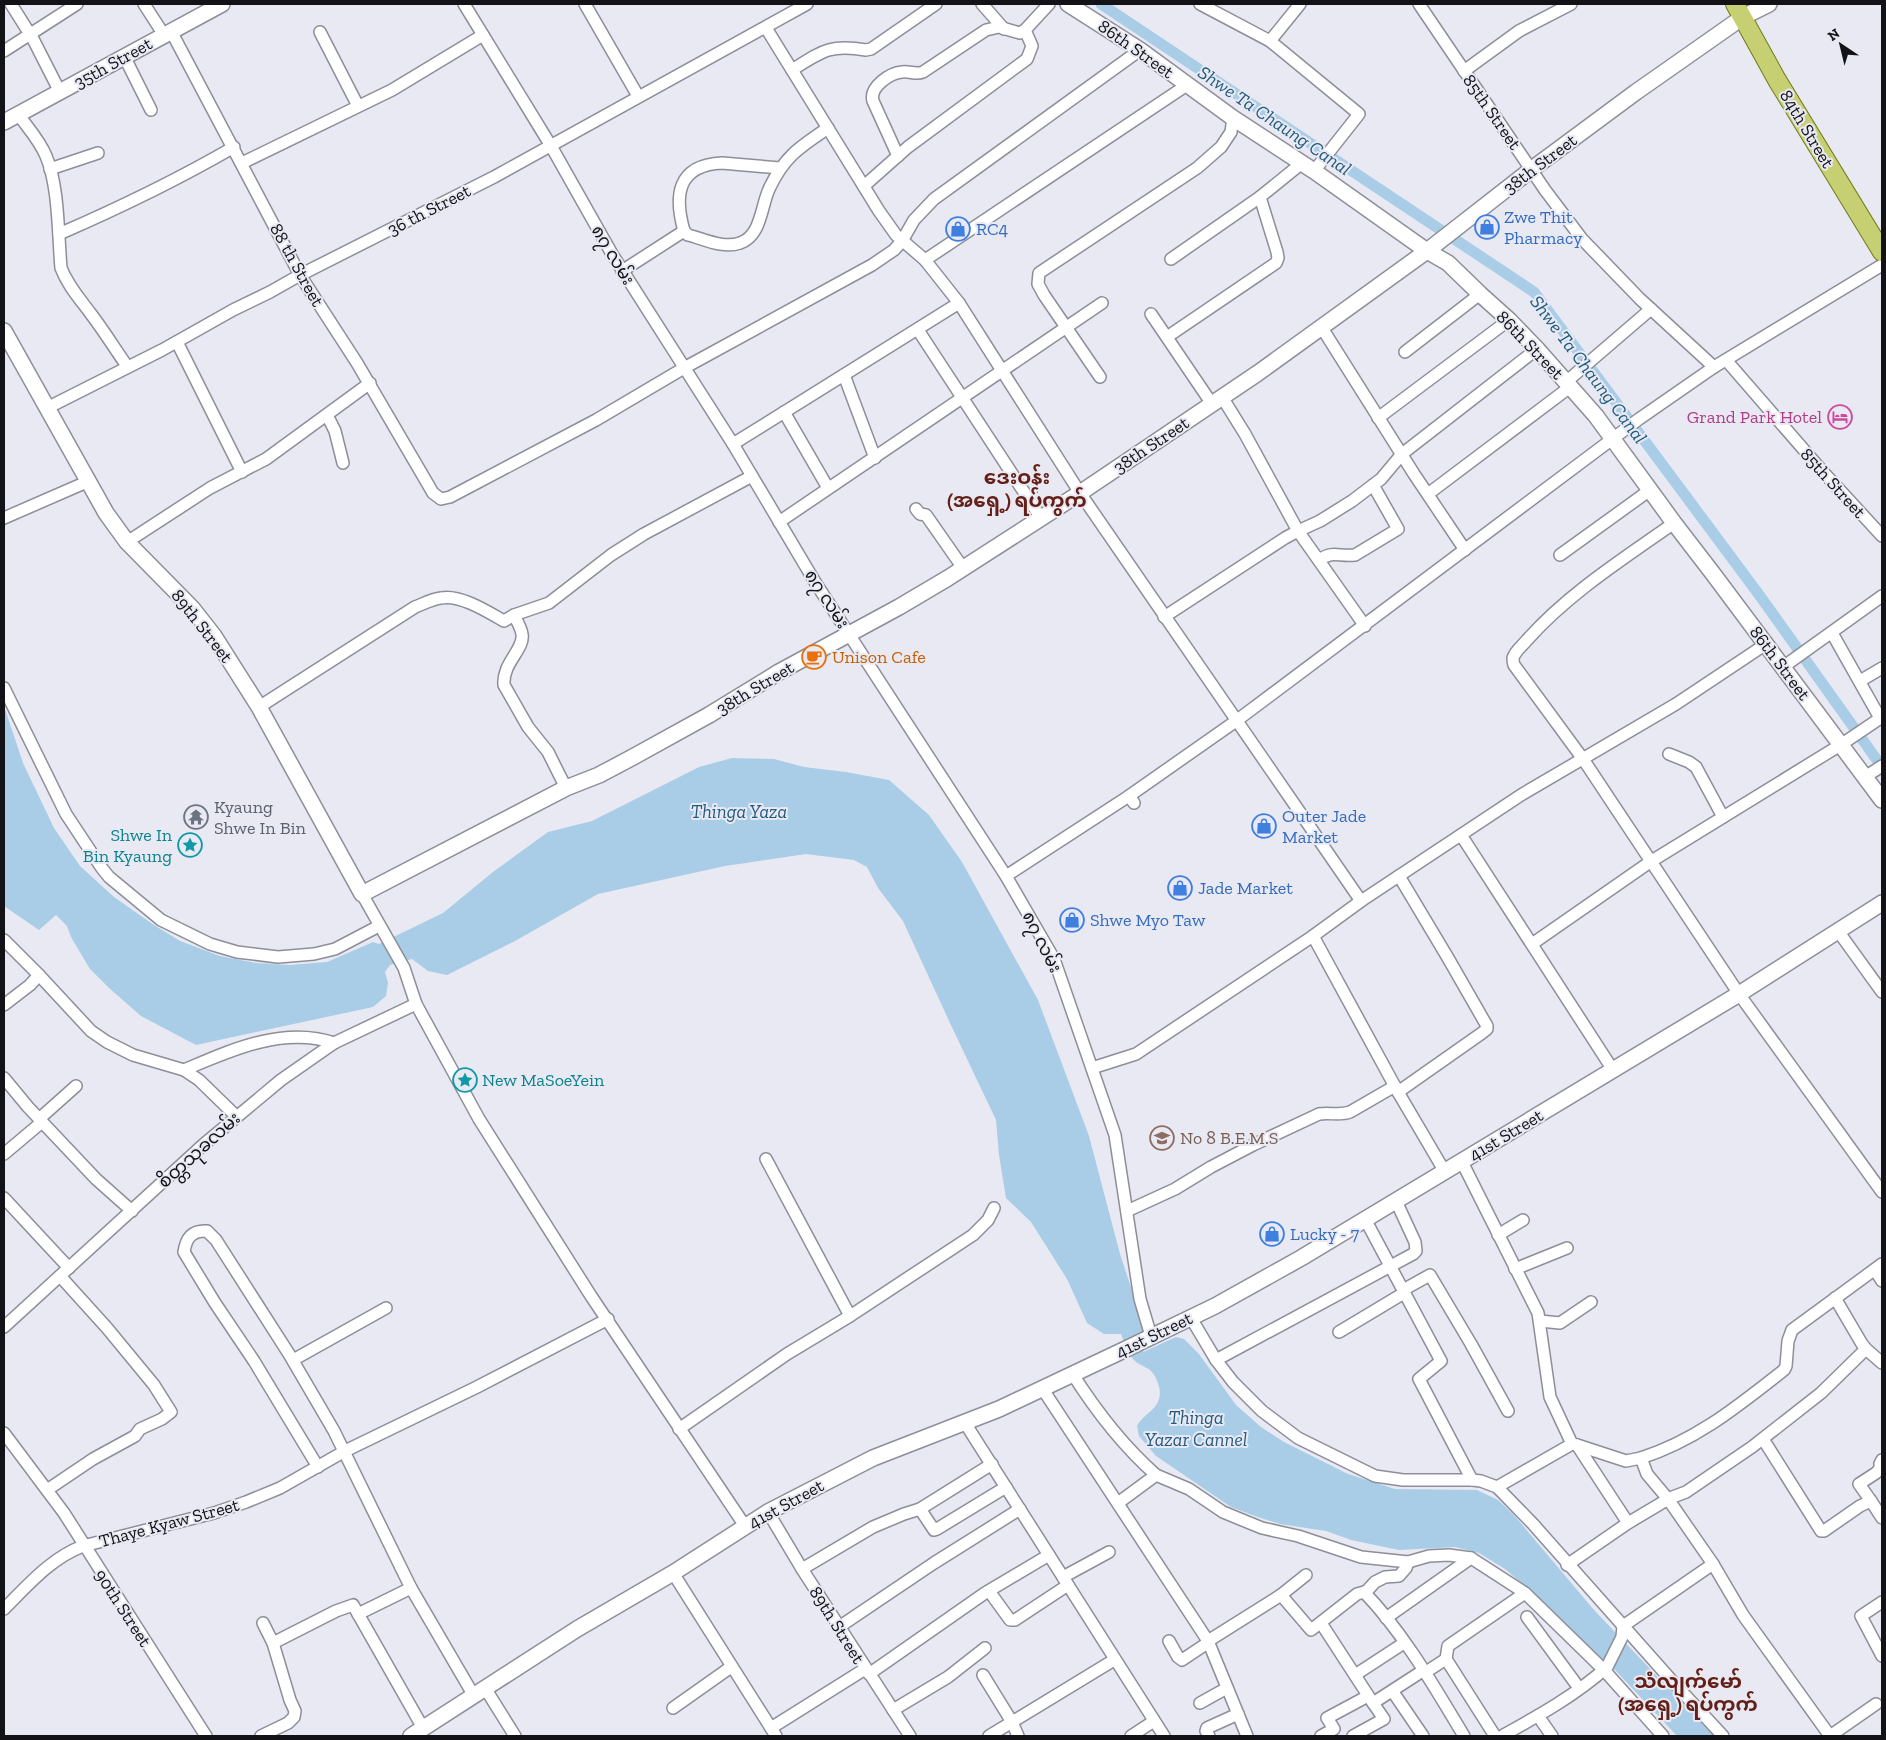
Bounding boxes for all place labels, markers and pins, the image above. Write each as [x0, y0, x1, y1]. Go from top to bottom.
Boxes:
place label: Zwe Thit Pharmacy [1504, 206, 1583, 249]
shop icon: Zwe Thit Pharmacy [1474, 214, 1500, 240]
shop icon: RC4 [945, 216, 971, 242]
place label: RC4 [976, 218, 1009, 240]
hotel icon: Grand Park Hotel [1827, 404, 1853, 430]
place label: Grand Park Hotel [1687, 406, 1822, 428]
cafe icon: Unison Cafe [801, 644, 827, 670]
place label: Unison Cafe [832, 646, 926, 668]
place label: Kyaung Shwe In Bin [214, 796, 307, 839]
temple icon: Kyaung Shwe In Bin [183, 804, 209, 830]
place label: Outer Jade Market [1282, 805, 1366, 848]
shop icon: Outer Jade Market [1251, 813, 1277, 839]
place label: Shwe In Bin Kyaung [83, 824, 173, 867]
place icon: Shwe In Bin Kyaung [177, 832, 203, 858]
shop icon: Jade Market [1167, 875, 1193, 901]
place label: Jade Market [1198, 877, 1293, 899]
shop icon: Shwe Myo Taw [1059, 907, 1085, 933]
place label: Shwe Myo Taw [1090, 909, 1206, 931]
place icon: New MaSoeYein [452, 1067, 478, 1093]
place label: New MaSoeYein [482, 1069, 605, 1091]
school or university icon: No 8 B.E.M.S [1149, 1125, 1175, 1151]
place label: No 8 B.E.M.S [1180, 1127, 1278, 1149]
shop icon: Lucky - 7 [1259, 1221, 1285, 1247]
place label: Lucky - 7 [1290, 1223, 1360, 1245]

